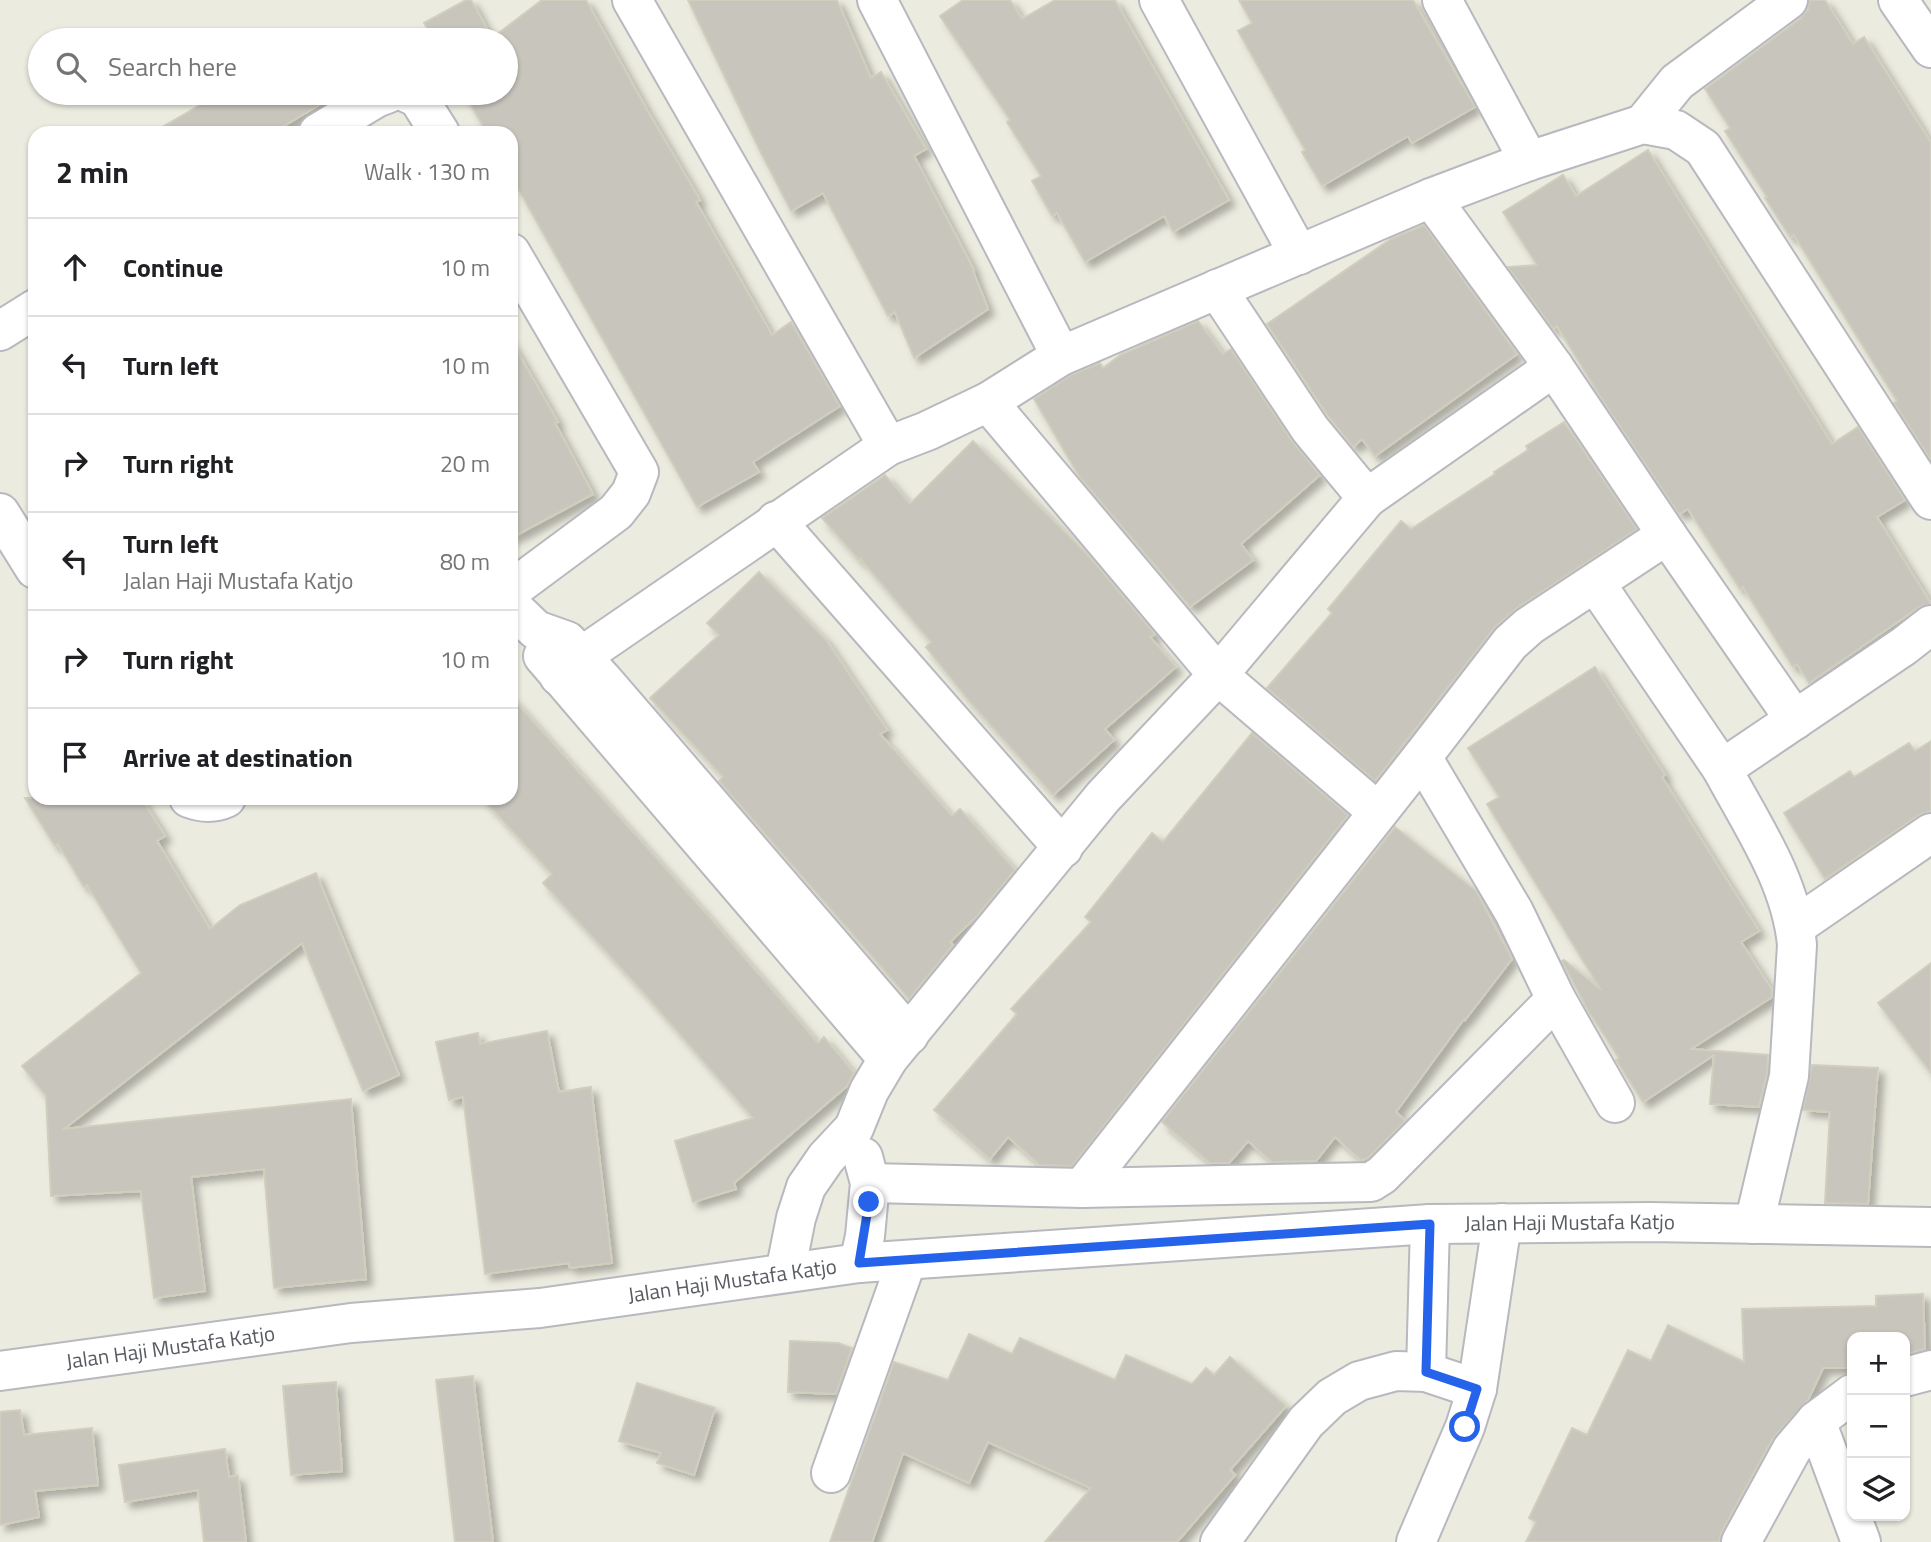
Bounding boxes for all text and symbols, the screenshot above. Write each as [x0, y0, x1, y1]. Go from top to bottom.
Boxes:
search box [28, 28, 518, 105]
text: Search here [108, 47, 237, 86]
icon: search [52, 48, 90, 86]
text: 2 min [56, 149, 129, 195]
text: Walk · 130 m [364, 154, 490, 189]
icon: ahead [56, 248, 94, 286]
text: Continue [123, 248, 223, 287]
text: 10 m [440, 250, 490, 285]
icon: left [56, 346, 94, 384]
text: Turn left [123, 346, 218, 385]
text: 10 m [440, 348, 490, 383]
icon: right [56, 444, 94, 482]
text: Turn right [123, 444, 234, 483]
text: 20 m [440, 446, 490, 481]
text: Turn left [123, 524, 218, 563]
icon: left [56, 542, 94, 580]
text: 80 m [440, 544, 490, 579]
text: Jalan Haji Mustafa Katjo [123, 563, 353, 598]
icon: right [56, 640, 94, 678]
text: Turn right [123, 640, 234, 679]
text: 10 m [440, 642, 490, 677]
icon: arrive [56, 738, 94, 776]
text: Arrive at destination [123, 738, 353, 777]
route end [853, 1186, 884, 1217]
street label: Jalan Haji Mustafa Katjo [1464, 1205, 1675, 1239]
street label: Jalan Haji Mustafa Katjo [626, 1249, 839, 1310]
street label: Jalan Haji Mustafa Katjo [64, 1317, 277, 1377]
map controls [1847, 1332, 1910, 1521]
button: + [1847, 1332, 1910, 1395]
button: − [1847, 1395, 1910, 1458]
route start [1449, 1411, 1480, 1442]
button: layers [1847, 1458, 1910, 1521]

